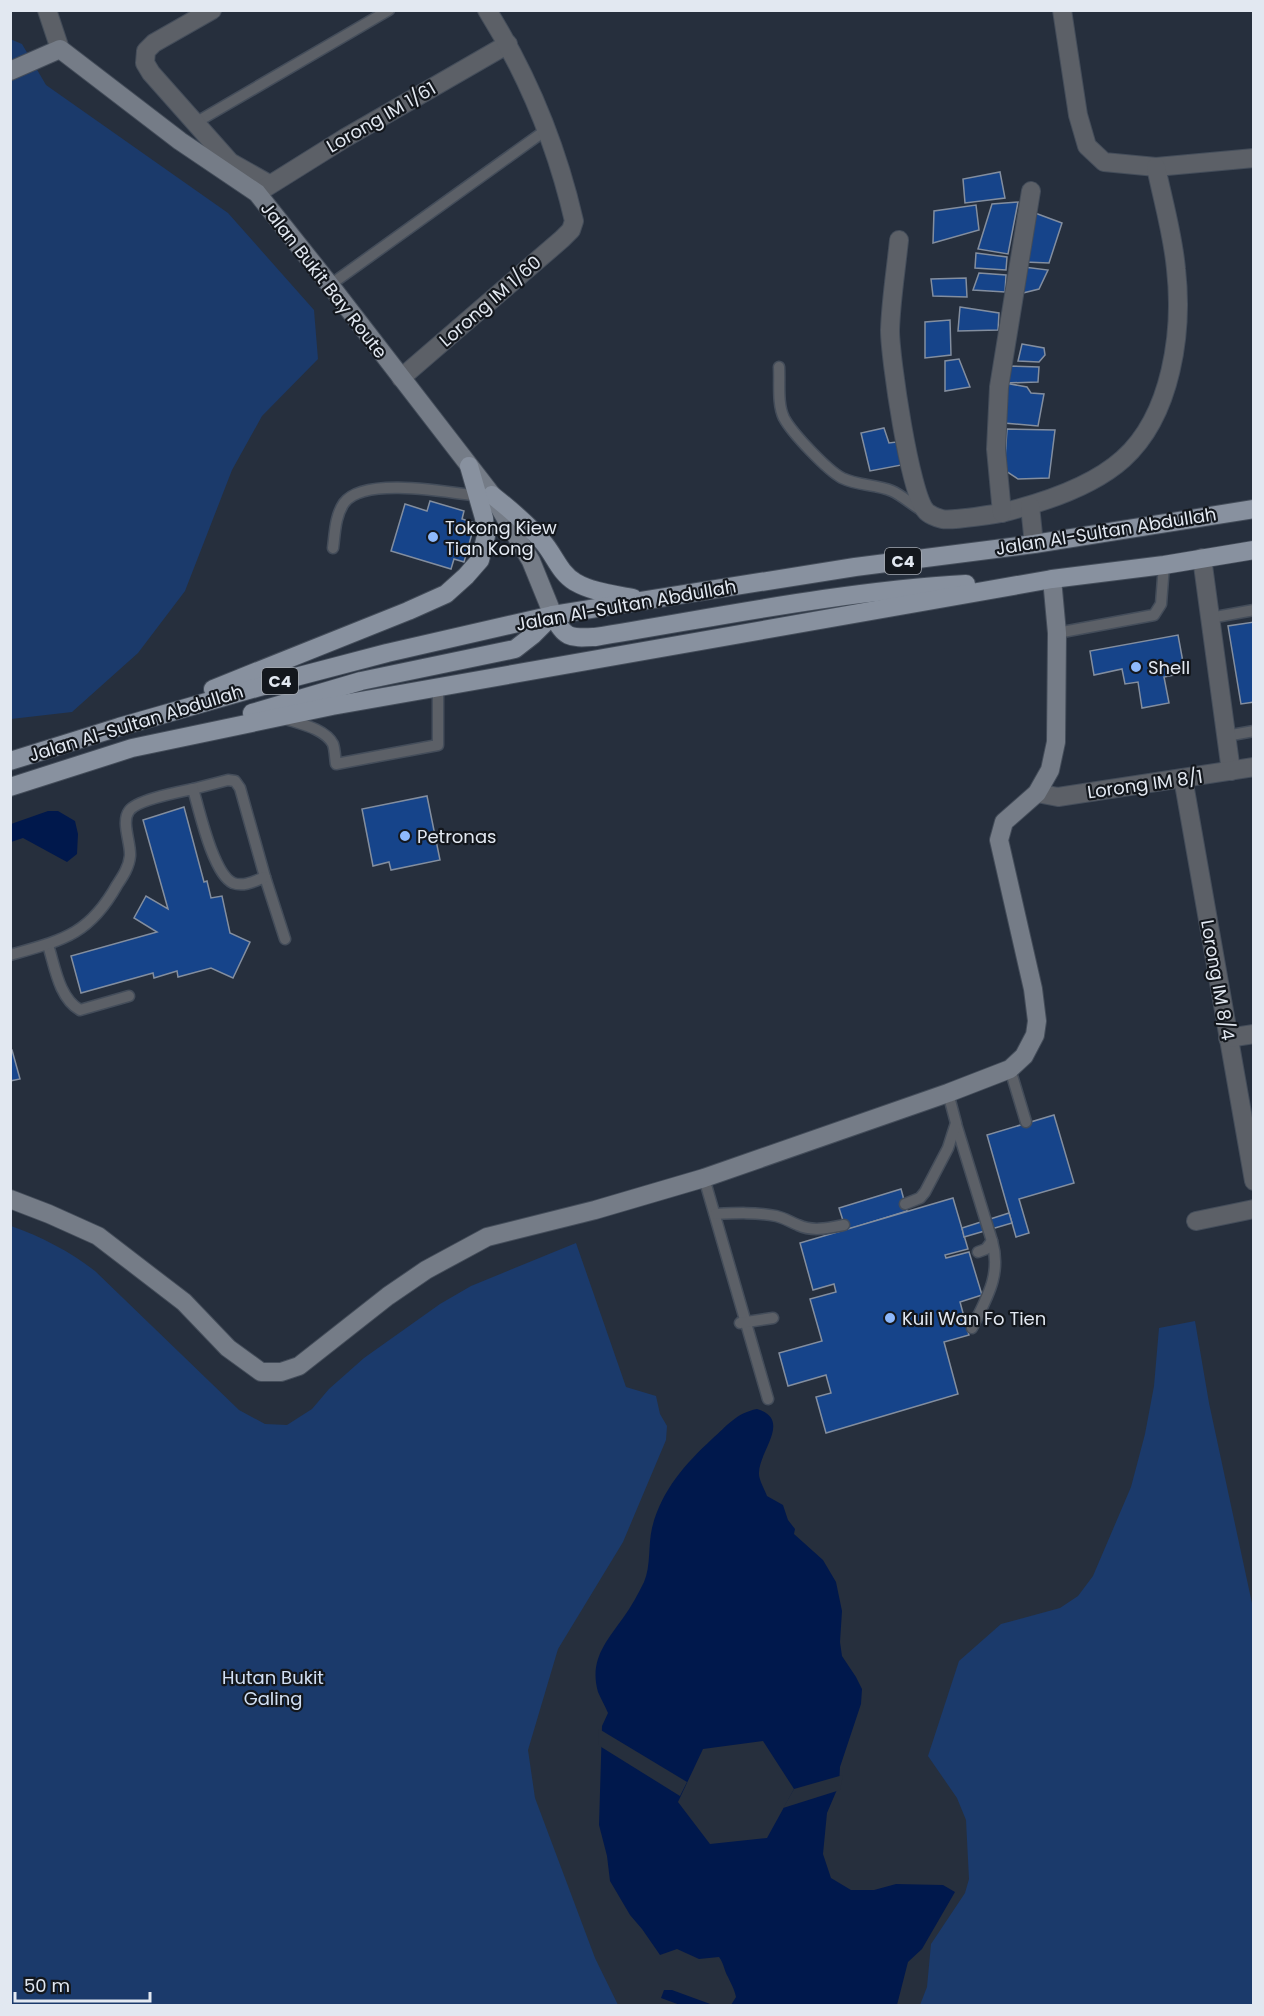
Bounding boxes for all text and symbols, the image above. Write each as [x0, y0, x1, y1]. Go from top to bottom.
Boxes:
street label: Lorong IM 1/61 [322, 76, 440, 158]
street label: Jalan Bukit Bay Route [255, 197, 393, 363]
street label: Lorong IM 1/60 [434, 250, 546, 352]
street label: Jalan Al-Sultan Abdullah [994, 501, 1218, 561]
place label: Tokong Kiew Tian Kong [445, 515, 557, 561]
marker: Tokong Kiew Tian Kong [426, 530, 440, 544]
road number: C4 [885, 548, 921, 574]
street label: Jalan Al-Sultan Abdullah [514, 573, 738, 637]
place label: Shell [1148, 655, 1190, 680]
marker: Shell [1129, 660, 1143, 674]
road number: C4 [262, 668, 298, 694]
street label: Jalan Al-Sultan Abdullah [26, 678, 246, 768]
street label: Lorong IM 8/1 [1086, 764, 1204, 804]
place label: Petronas [417, 824, 496, 849]
marker: Petronas [398, 829, 412, 843]
street label: Lorong IM 8/4 [1195, 918, 1241, 1042]
place label: Kuil Wan Fo Tien [902, 1306, 1046, 1331]
marker: Kuil Wan Fo Tien [883, 1311, 897, 1325]
park label: Hutan Bukit Galing [222, 1665, 324, 1711]
scale bar [15, 1965, 150, 2003]
text: 50 m [24, 1973, 70, 1998]

